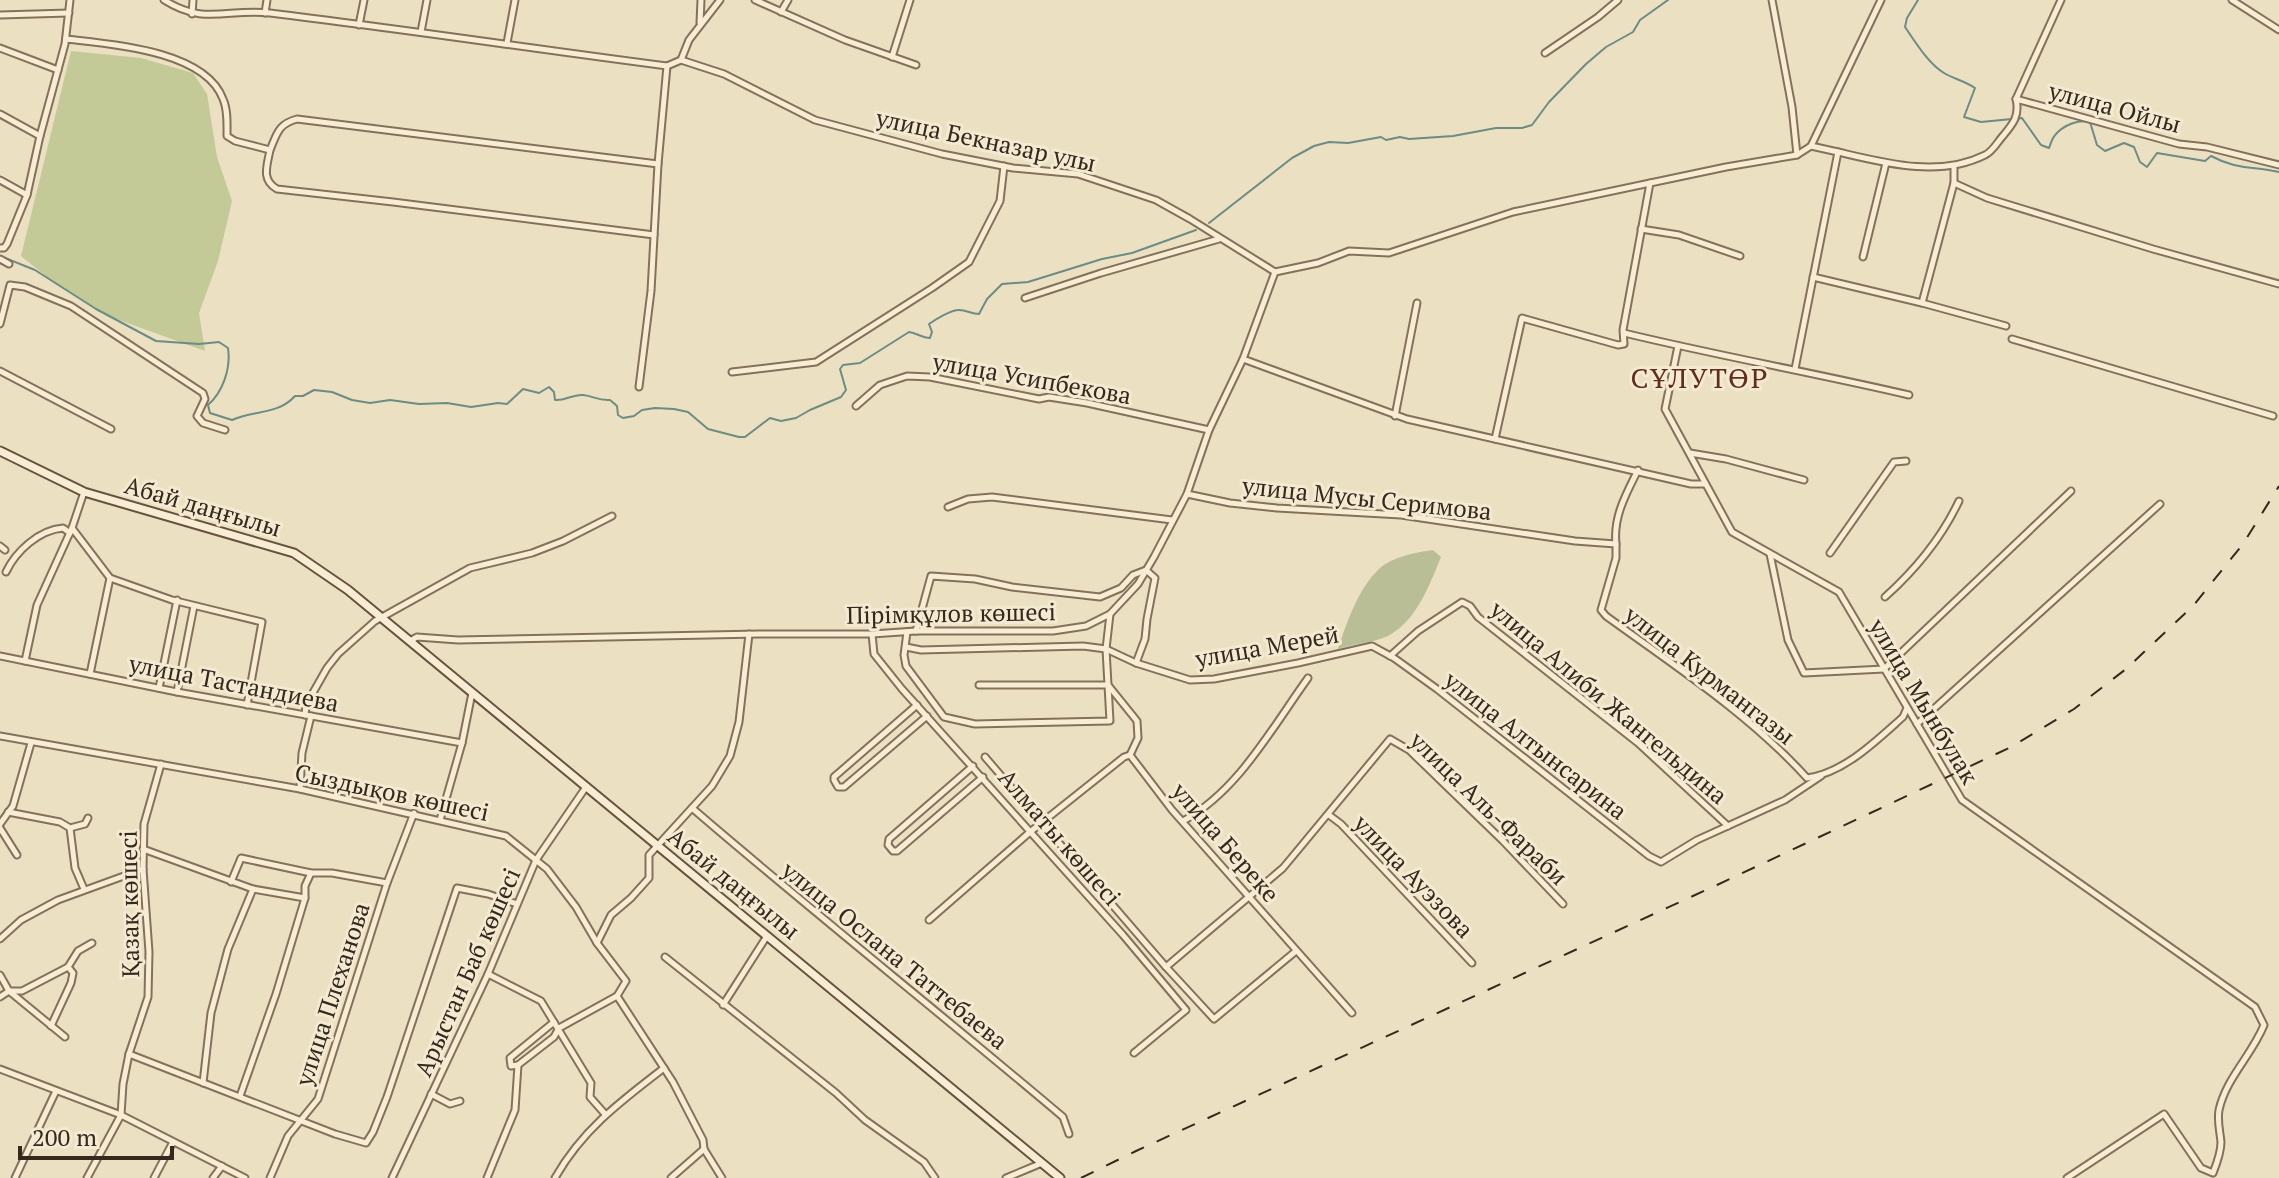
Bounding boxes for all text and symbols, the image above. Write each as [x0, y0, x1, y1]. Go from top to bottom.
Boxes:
street label: улица Ойлы [2045, 74, 2185, 140]
street label: улица Бекназар улы [872, 101, 1099, 179]
street label: улица Усипбекова [929, 345, 1134, 411]
district label: СҰЛУТӨР [1630, 359, 1770, 396]
street label: Абай даңғылы [121, 468, 285, 544]
street label: улица Мусы Серимова [1240, 469, 1493, 527]
street label: улица Алиби Жангельдина [1483, 593, 1734, 811]
street label: Пірімқұлов көшесі [846, 595, 1056, 631]
street label: улица Курмангазы [1617, 598, 1802, 752]
street label: улица Мынбулак [1861, 611, 1986, 790]
street label: улица Мерей [1192, 618, 1341, 675]
street label: улица Тастандиева [125, 647, 342, 719]
street label: улица Алтынсарина [1437, 663, 1634, 827]
street label: улица Аль-Фараби [1402, 724, 1575, 892]
street label: Сыздықов көшесі [292, 756, 492, 828]
street label: Алматы көшесі [992, 762, 1128, 912]
street label: улица Береке [1164, 775, 1287, 909]
street label: улица Ауэзова [1346, 807, 1481, 944]
street label: Абай даңғылы [661, 820, 807, 946]
street label: Қазақ көшесі [112, 830, 146, 978]
street label: улица Ослана Таттебаева [774, 853, 1015, 1056]
street label: Арыстан Баб көшесі [407, 863, 527, 1081]
street label: улица Плеханова [287, 898, 377, 1091]
scale bar [20, 1110, 172, 1160]
text: 200 m [32, 1121, 97, 1153]

